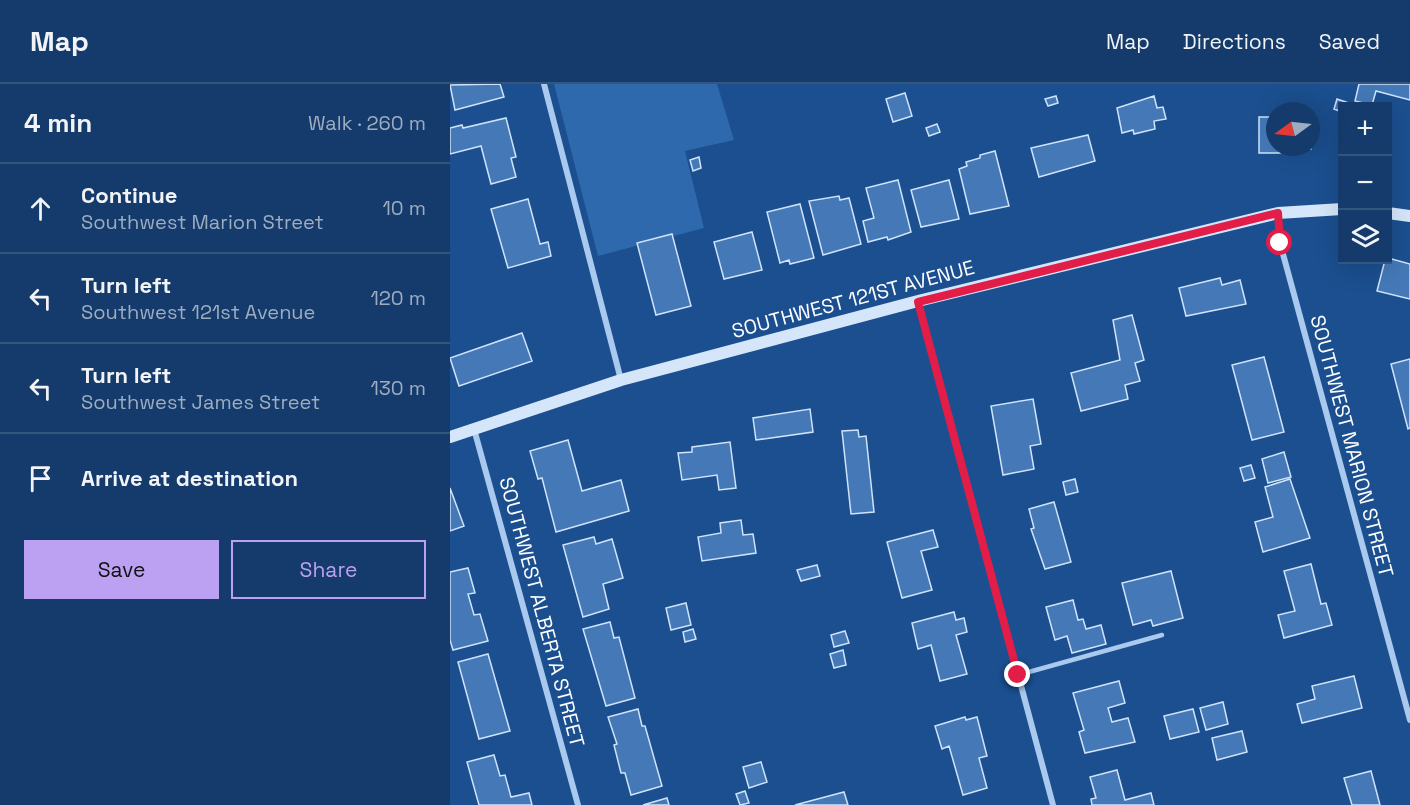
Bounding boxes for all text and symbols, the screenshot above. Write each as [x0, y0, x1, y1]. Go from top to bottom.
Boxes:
text: Map [30, 23, 89, 59]
text: Map [1106, 28, 1150, 55]
text: Directions [1183, 28, 1286, 55]
text: Saved [1319, 28, 1380, 55]
north arrow [1266, 102, 1320, 156]
map controls [1338, 102, 1392, 264]
button: + [1338, 102, 1392, 156]
text: 4 min [24, 106, 92, 140]
text: Walk · 260 m [308, 110, 426, 136]
button: − [1338, 156, 1392, 210]
text: Continue [81, 181, 177, 209]
icon: ahead [24, 192, 57, 225]
text: 10 m [382, 195, 426, 221]
text: Southwest Marion Street [81, 209, 324, 235]
button: layers [1338, 210, 1392, 264]
route start [1266, 229, 1292, 255]
street label: SOUTHWEST 121ST AVENUE [729, 254, 977, 344]
text: Turn left [81, 271, 171, 299]
icon: left [24, 282, 57, 315]
text: 120 m [370, 285, 426, 311]
text: Southwest 121st Avenue [81, 299, 315, 325]
street label: SOUTHWEST MARION STREET [1304, 312, 1400, 580]
text: Turn left [81, 361, 171, 389]
icon: left [24, 372, 57, 405]
text: 130 m [370, 375, 426, 401]
text: Southwest James Street [81, 389, 320, 415]
icon: arrive [24, 462, 57, 495]
text: Arrive at destination [81, 464, 298, 492]
street label: SOUTHWEST ALBERTA STREET [493, 474, 591, 750]
button: Save [24, 540, 219, 599]
button: Share [231, 540, 426, 599]
route end [1004, 661, 1030, 687]

